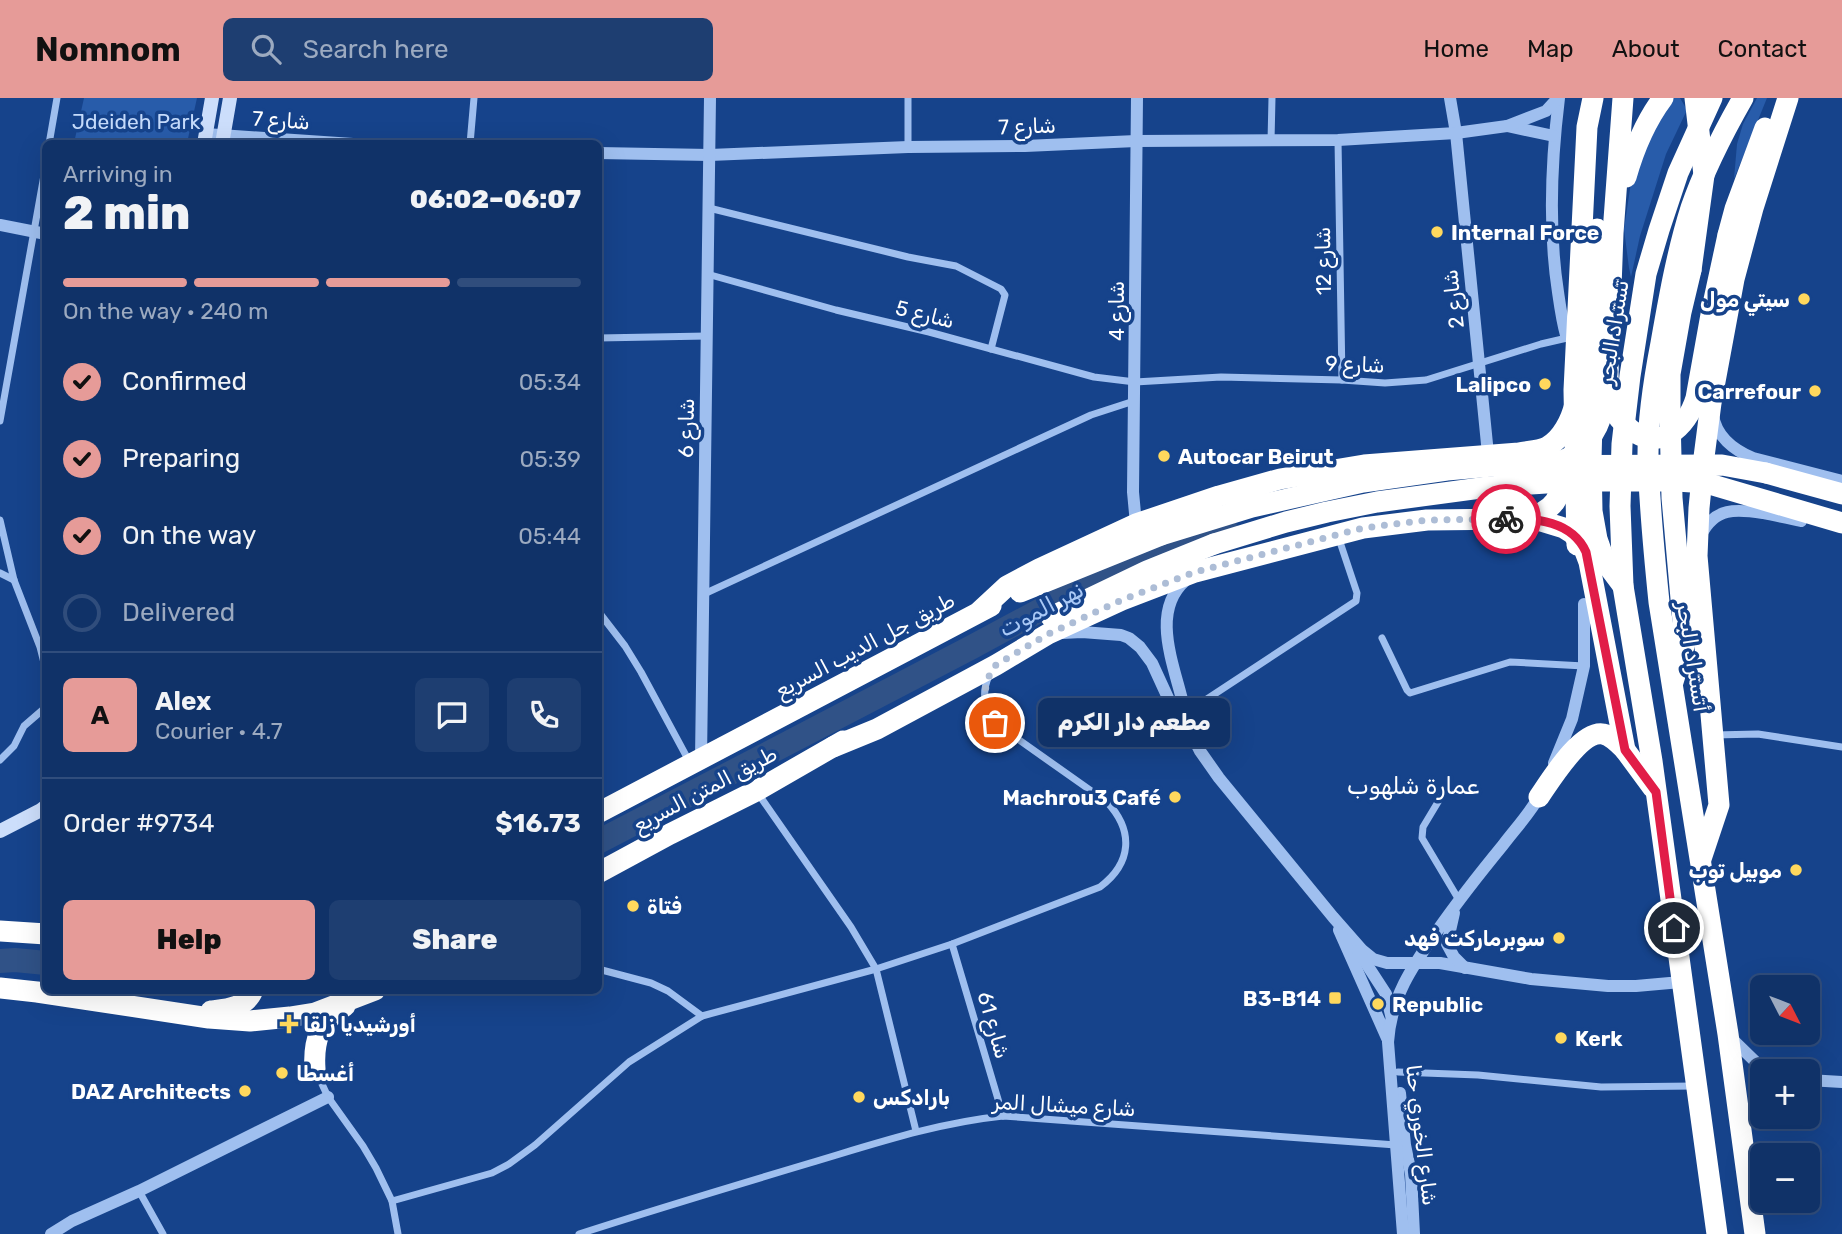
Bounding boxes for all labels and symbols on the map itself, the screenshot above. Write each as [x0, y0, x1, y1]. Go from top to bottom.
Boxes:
street label: شارع 7 [251, 106, 311, 136]
park label: Jdeideh Park [72, 109, 200, 134]
street label: شارع 7 [998, 112, 1056, 141]
place label: Internal Force [1451, 220, 1599, 245]
marker: Internal Force [1429, 224, 1445, 240]
street label: شارع 12 [1310, 227, 1338, 295]
street label: شارع 2 [1437, 268, 1471, 330]
street label: تستراد البحر [1592, 278, 1634, 388]
street label: شارع 4 [1104, 281, 1131, 341]
place label: سيتي مول [1700, 287, 1790, 316]
marker: سيتي مول [1796, 291, 1812, 307]
street label: شارع 5 [893, 295, 957, 335]
street label: شارع 9 [1325, 350, 1385, 380]
place label: Lalipco [1456, 372, 1531, 397]
marker: Lalipco [1537, 376, 1553, 392]
place label: Carrefour [1698, 379, 1801, 404]
marker: Carrefour [1807, 383, 1823, 399]
street label: شارع 6 [673, 398, 701, 458]
place label: Autocar Beirut [1178, 444, 1334, 469]
marker: Autocar Beirut [1156, 448, 1172, 464]
courier [1471, 484, 1541, 554]
water label: نهر الموت [994, 575, 1088, 643]
street label: طريق جل الديب السريع [771, 587, 960, 705]
street label: أتستراد البحر [1672, 598, 1714, 714]
pin [965, 693, 1025, 753]
callout: مطعم دار الكرم [1037, 698, 1230, 748]
street label: طريق المتن السريع [629, 741, 783, 840]
district label: عمارة شلهوب [1347, 772, 1479, 800]
place label: Machrou3 Café [1002, 785, 1161, 810]
marker: Machrou3 Café [1167, 789, 1183, 805]
place label: موبيل توب [1688, 858, 1782, 884]
marker: موبيل توب [1788, 862, 1804, 878]
place label: فتاة [647, 894, 682, 919]
marker: فتاة [625, 898, 641, 914]
pin [1644, 898, 1704, 958]
place label: سوبرماركت فهد [1404, 926, 1545, 952]
marker: سوبرماركت فهد [1551, 930, 1567, 946]
north arrow [1750, 975, 1820, 1045]
place label: B3-B14 [1243, 986, 1321, 1011]
street label: شارع 61 [971, 989, 1015, 1062]
marker: B3-B14 [1327, 990, 1343, 1006]
place label: Republic [1392, 992, 1483, 1017]
marker: Republic [1370, 996, 1386, 1012]
place label: أورشيديا زلقا [303, 1012, 416, 1037]
marker: أورشيديا زلقا [281, 1016, 297, 1032]
place label: Kerk [1575, 1026, 1623, 1051]
marker: Kerk [1553, 1030, 1569, 1046]
place label: أغسطا [296, 1061, 354, 1086]
street label: شارع الخوري حنا [1399, 1063, 1443, 1207]
marker: أغسطا [274, 1065, 290, 1081]
place label: DAZ Architects [71, 1079, 231, 1104]
marker: DAZ Architects [237, 1083, 253, 1099]
place label: بارادكس [873, 1085, 950, 1110]
marker: بارادكس [851, 1089, 867, 1105]
street label: شارع ميشال المر [990, 1089, 1136, 1123]

